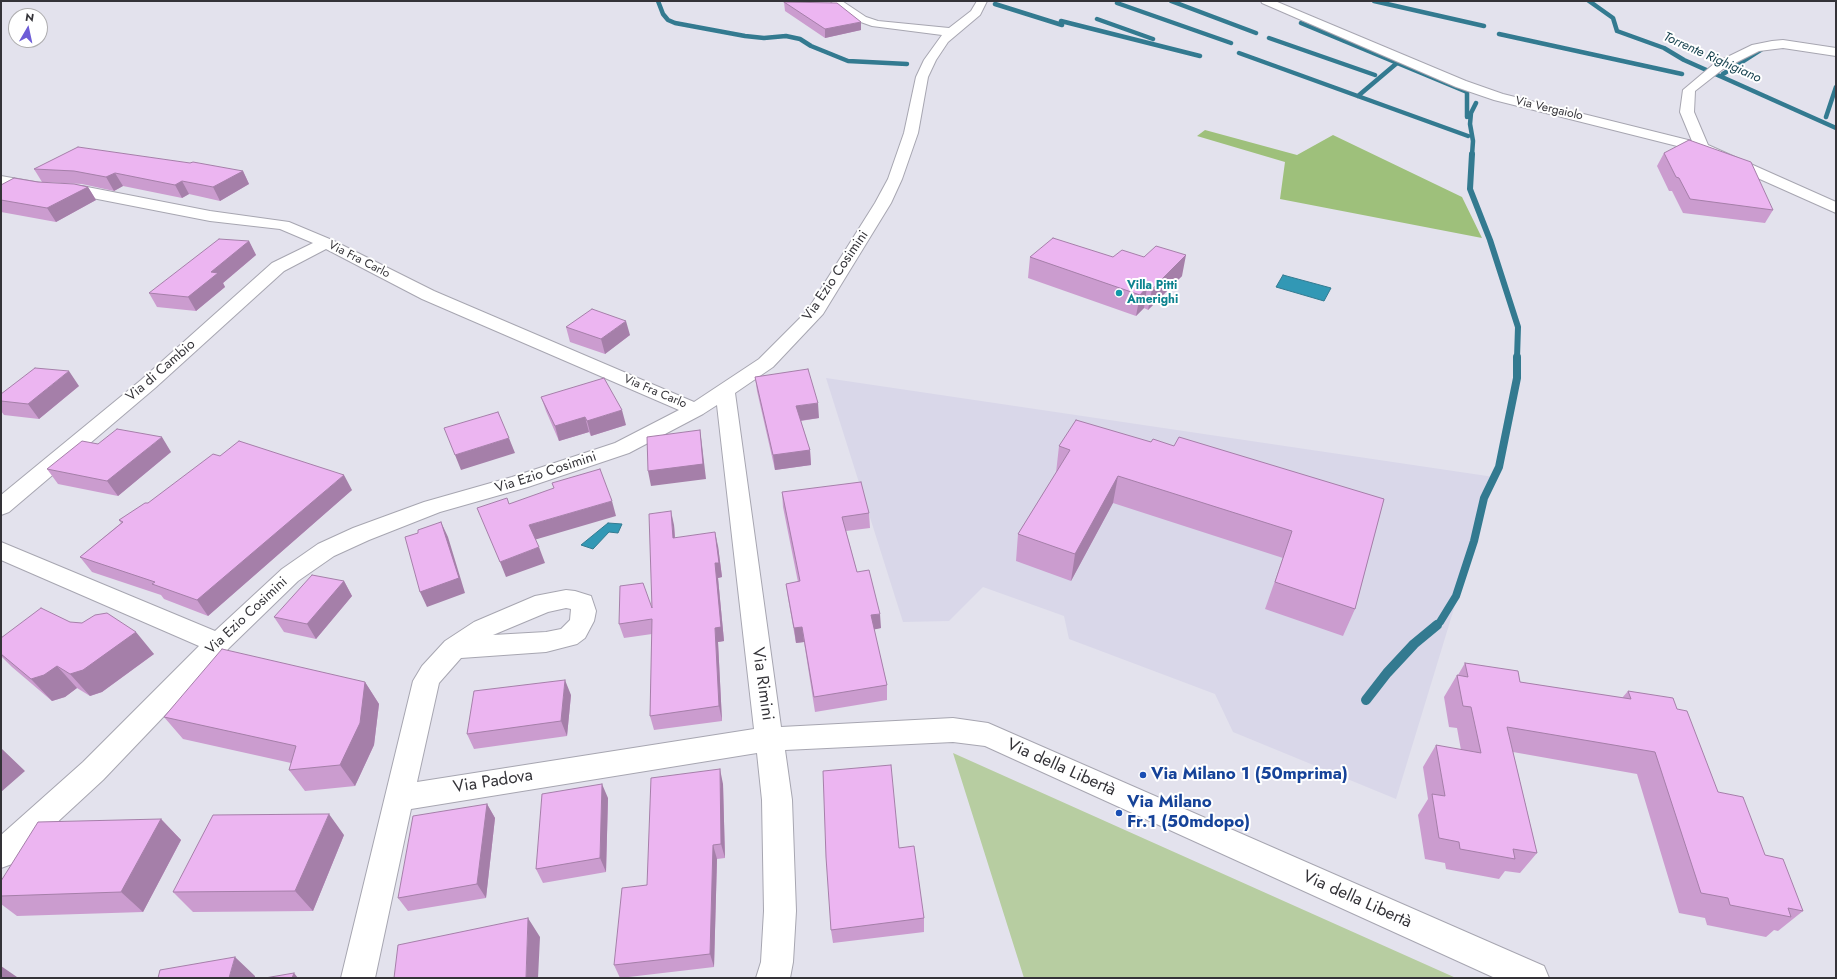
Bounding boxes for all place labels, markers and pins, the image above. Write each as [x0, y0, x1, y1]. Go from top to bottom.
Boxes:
place label: Villa Pitti Amerighi [1127, 279, 1178, 307]
marker: Villa Pitti Amerighi [1114, 288, 1124, 298]
place label: Via Milano 1 (50mprima) [1151, 765, 1348, 785]
marker: Via Milano 1 (50mprima) [1138, 770, 1148, 780]
place label: Via Milano Fr.1 (50mdopo) [1127, 793, 1250, 833]
marker: Via Milano Fr.1 (50mdopo) [1114, 808, 1124, 818]

